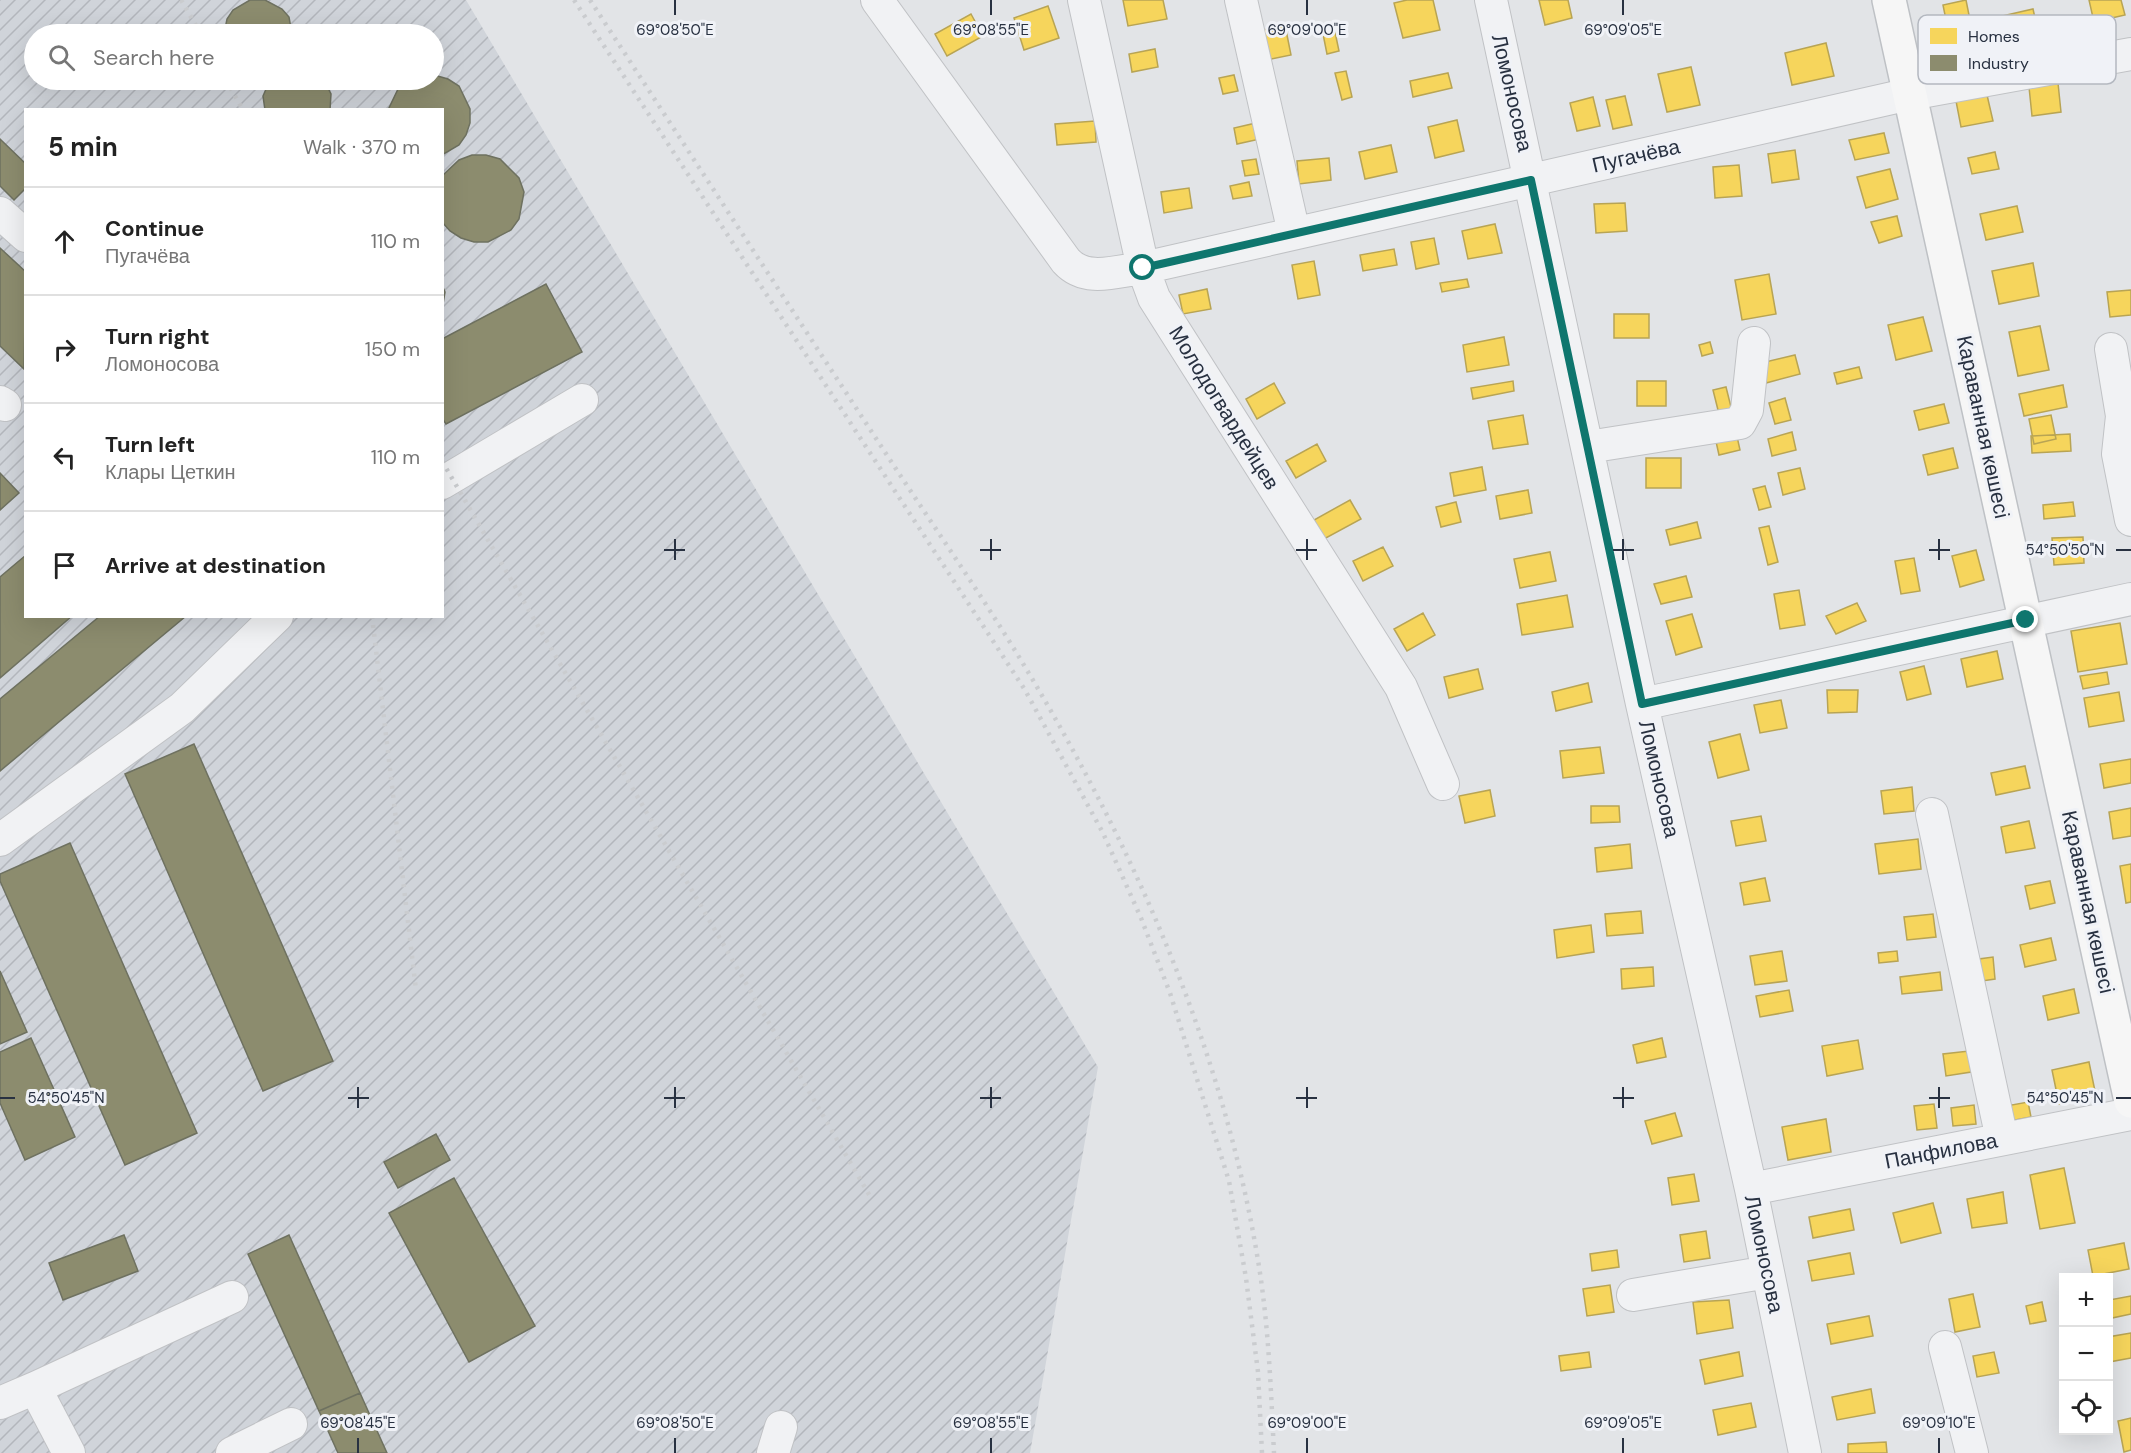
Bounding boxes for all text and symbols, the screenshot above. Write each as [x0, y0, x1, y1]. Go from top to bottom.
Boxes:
legend [1918, 15, 2116, 84]
text: 69°08'50"E [636, 20, 714, 40]
text: 69°08'55"E [953, 20, 1029, 40]
text: 69°09'00"E [1267, 20, 1347, 40]
text: 69°09'05"E [1584, 20, 1662, 40]
search box [24, 24, 444, 90]
text: Homes [1968, 26, 2020, 47]
street label: Ломоносова [1485, 31, 1539, 155]
icon: search [45, 41, 78, 74]
text: Search here [93, 43, 214, 72]
text: Industry [1968, 53, 2029, 74]
text: 5 min [48, 130, 118, 164]
street label: Пугачёва [1589, 132, 1683, 180]
text: Walk · 370 m [303, 134, 420, 160]
text: Continue [105, 214, 204, 243]
icon: ahead [48, 225, 81, 258]
text: 110 m [371, 228, 420, 254]
text: Пугачёва [105, 243, 190, 269]
route start [1129, 254, 1155, 280]
street label: Молодогвардейцев [1162, 321, 1286, 495]
text: Turn right [105, 322, 210, 351]
icon: right [48, 333, 81, 366]
street label: Караванная көшесі [1950, 333, 2016, 521]
text: 150 m [365, 336, 420, 362]
text: Ломоносова [105, 351, 219, 377]
text: Turn left [105, 430, 195, 459]
icon: left [48, 441, 81, 474]
text: 110 m [371, 444, 420, 470]
text: Клары Цеткин [105, 459, 236, 485]
text: 54°50'50"N [2026, 540, 2104, 560]
icon: arrive [48, 549, 81, 582]
text: Arrive at destination [105, 551, 326, 580]
route end [2012, 606, 2038, 632]
street label: Ломоносова [1632, 717, 1686, 841]
street label: Караванная көшесі [2055, 808, 2121, 996]
text: 54°50'45"N [27, 1088, 105, 1108]
text: 54°50'45"N [2026, 1088, 2104, 1108]
street label: Панфилова [1882, 1126, 2000, 1176]
street label: Ломоносова [1738, 1192, 1790, 1316]
map controls [2059, 1273, 2113, 1435]
button: + [2059, 1273, 2113, 1327]
button: − [2059, 1327, 2113, 1381]
button: locate [2059, 1381, 2113, 1435]
text: 69°08'45"E [320, 1413, 396, 1433]
text: 69°08'50"E [636, 1413, 714, 1433]
text: 69°08'55"E [953, 1413, 1029, 1433]
text: 69°09'00"E [1267, 1413, 1347, 1433]
text: 69°09'05"E [1584, 1413, 1662, 1433]
text: 69°09'10"E [1902, 1413, 1976, 1433]

